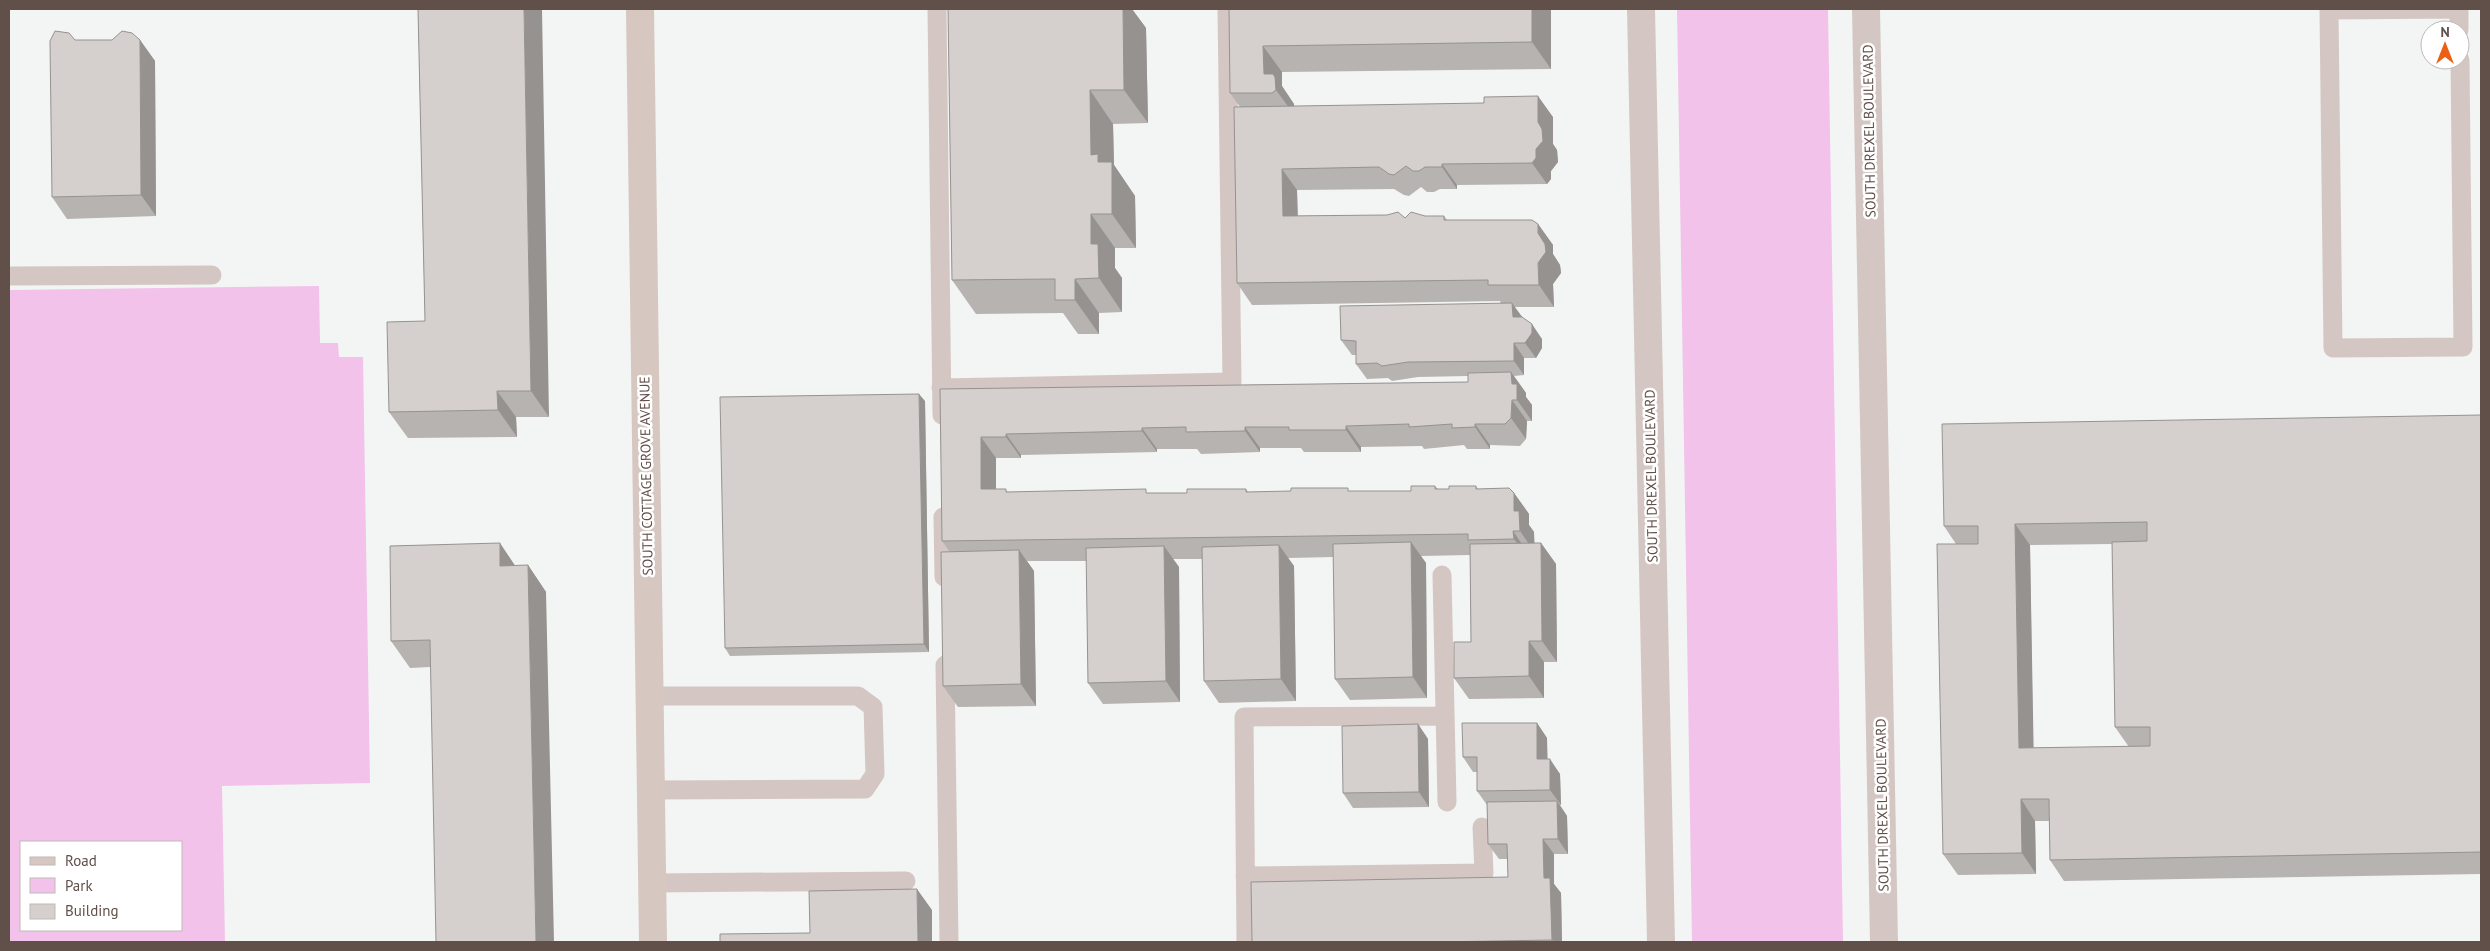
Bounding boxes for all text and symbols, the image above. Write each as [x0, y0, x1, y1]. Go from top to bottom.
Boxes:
north arrow [2420, 20, 2470, 70]
text: N [2440, 23, 2450, 41]
street label: SOUTH DREXEL BOULEVARD [1858, 44, 1880, 218]
street label: SOUTH COTTAGE GROVE AVENUE [635, 376, 657, 576]
street label: SOUTH DREXEL BOULEVARD [1640, 389, 1662, 563]
street label: SOUTH DREXEL BOULEVARD [1871, 718, 1893, 892]
legend [20, 841, 182, 931]
text: Road [65, 851, 97, 870]
text: Park [65, 876, 93, 895]
text: Building [65, 901, 119, 920]

